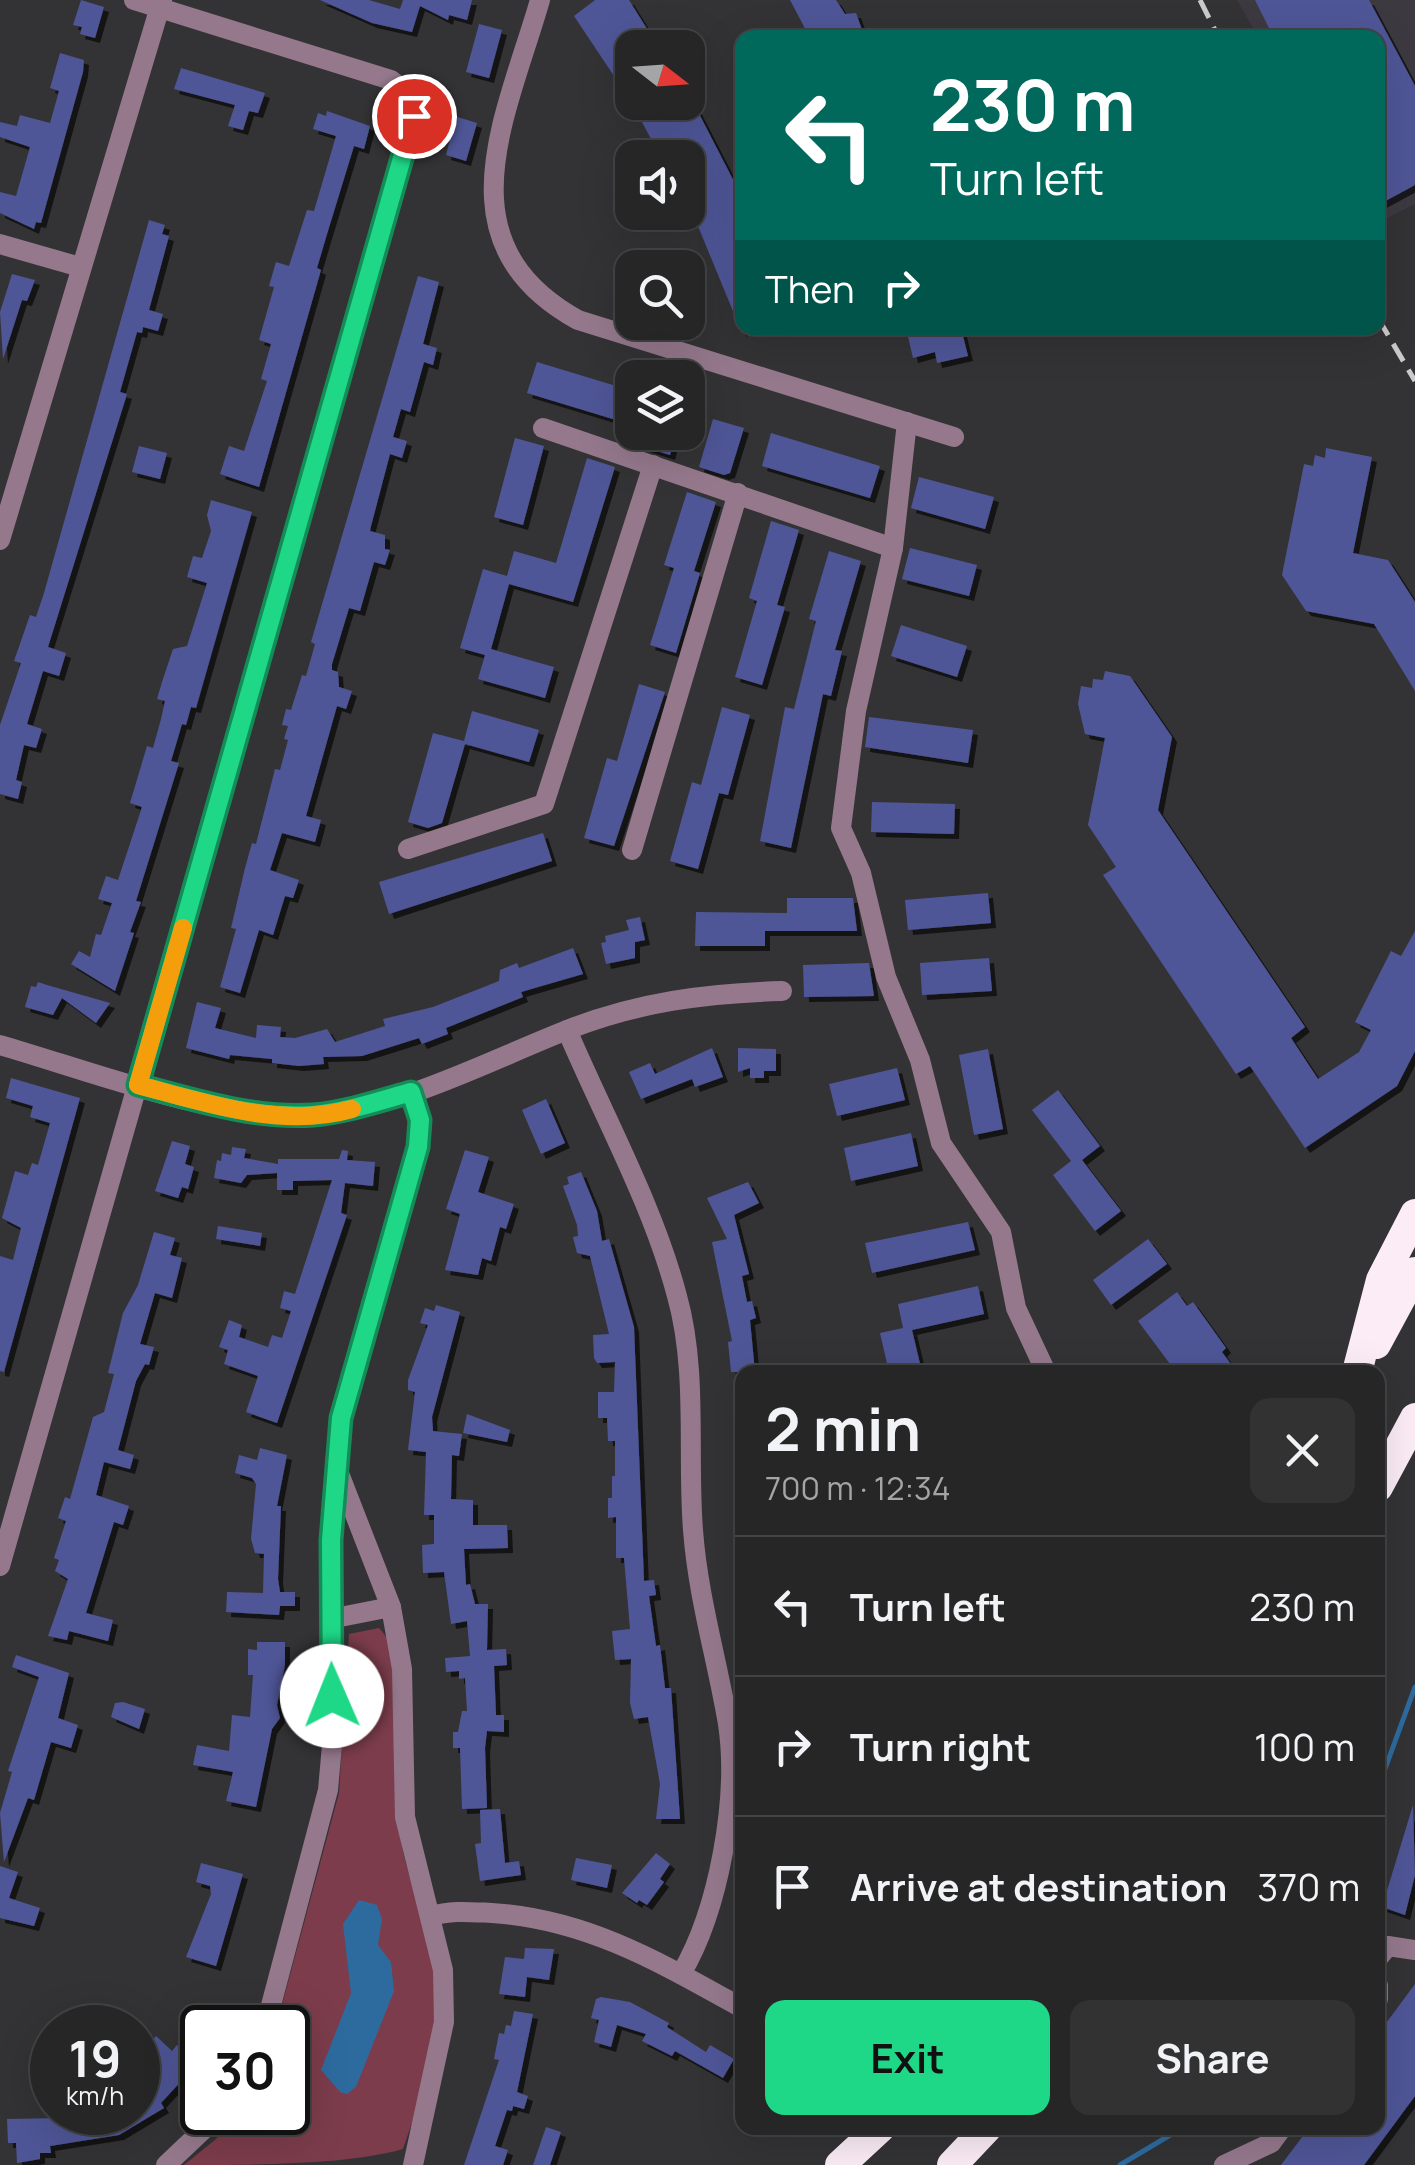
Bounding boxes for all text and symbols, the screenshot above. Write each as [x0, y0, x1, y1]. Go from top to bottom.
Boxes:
north arrow [615, 30, 705, 120]
map controls [615, 30, 705, 450]
text: 230 m [930, 56, 1135, 152]
icon: left [765, 70, 895, 200]
pin [372, 74, 457, 159]
icon: arrive [387, 89, 442, 144]
button: sound [615, 140, 705, 230]
text: Turn left [930, 147, 1104, 209]
button: search [615, 250, 705, 340]
icon: right [874, 260, 929, 315]
text: Then [765, 262, 854, 314]
button: layers [615, 360, 705, 450]
text: 2 min [765, 1387, 921, 1469]
button: close [1250, 1398, 1355, 1503]
text: 700 m · 12:34 [765, 1466, 951, 1510]
icon: left [765, 1579, 820, 1634]
text: Turn left [850, 1580, 1006, 1632]
text: 230 m [1249, 1580, 1355, 1632]
position arrow [280, 1644, 384, 1748]
icon: right [765, 1719, 820, 1774]
text: Turn right [850, 1720, 1031, 1772]
text: 100 m [1254, 1720, 1355, 1772]
icon: arrive [765, 1859, 820, 1914]
text: Arrive at destination [850, 1860, 1227, 1912]
text: 370 m [1257, 1860, 1360, 1912]
button: Exit [765, 2000, 1050, 2115]
button: Share [1070, 2000, 1355, 2115]
speed limit sign: 30 [180, 2005, 310, 2135]
text: 19 [69, 2024, 121, 2092]
text: km/h [66, 2078, 124, 2113]

